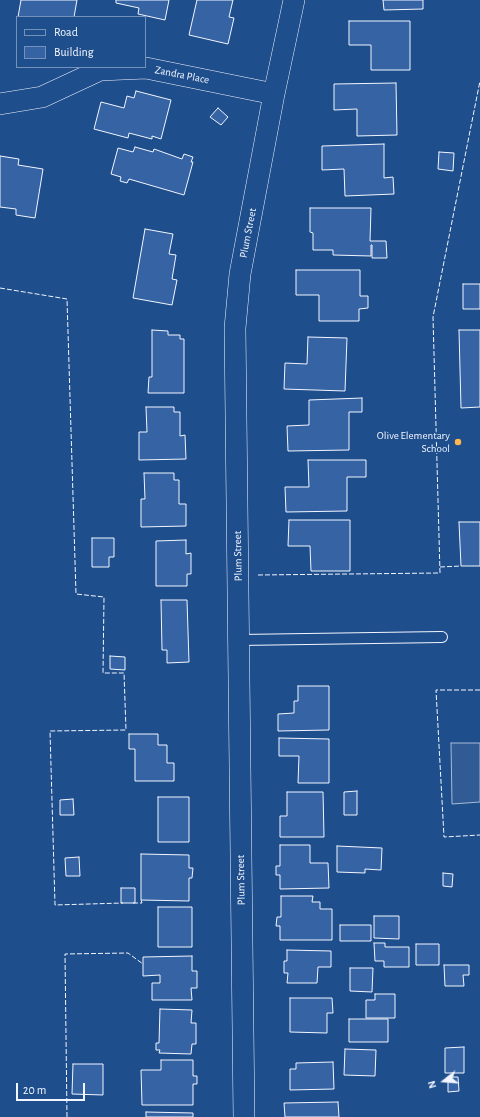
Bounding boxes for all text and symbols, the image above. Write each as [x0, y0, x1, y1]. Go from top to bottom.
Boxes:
legend [16, 16, 146, 68]
text: Road [54, 26, 78, 38]
text: Building [54, 46, 94, 58]
street label: Zandra Place [154, 63, 210, 87]
street label: Plum Street [237, 207, 259, 259]
place label: Olive Elementary School [377, 429, 450, 455]
marker: Olive Elementary School [453, 437, 463, 447]
street label: Plum Street [231, 531, 245, 581]
street label: Plum Street [234, 855, 248, 905]
north arrow [424, 1061, 464, 1101]
scale bar [18, 1075, 87, 1101]
text: N [426, 1079, 438, 1090]
text: 20 m [23, 1084, 46, 1096]

